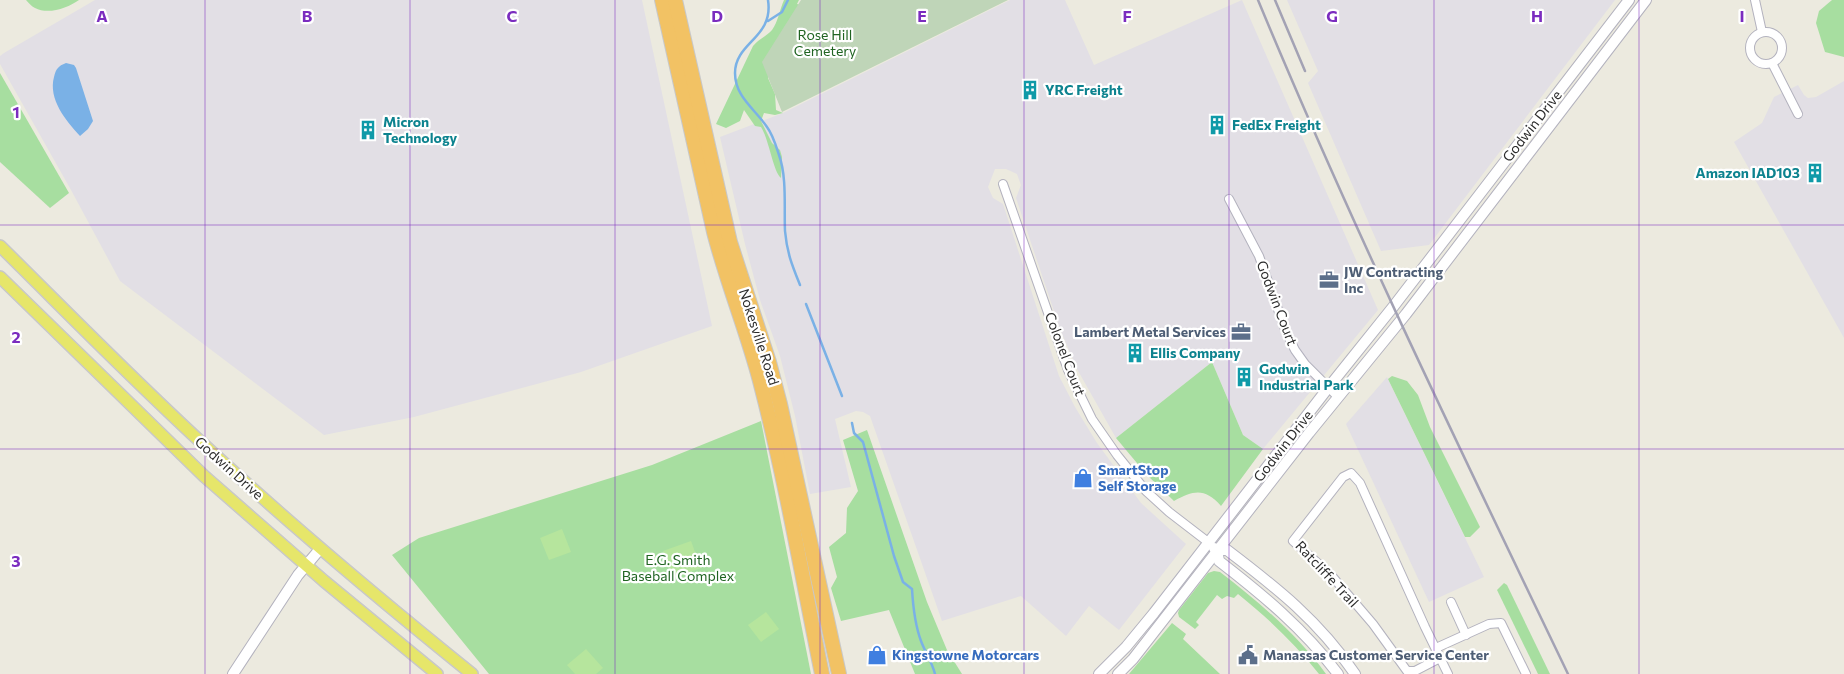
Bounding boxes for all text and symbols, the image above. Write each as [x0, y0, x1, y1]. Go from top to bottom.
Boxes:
text: A [96, 6, 108, 25]
text: B [302, 6, 313, 25]
text: C [507, 6, 518, 25]
text: D [711, 6, 723, 25]
text: E [917, 6, 927, 25]
text: F [1122, 6, 1132, 25]
text: G [1326, 6, 1338, 25]
text: H [1531, 6, 1543, 25]
text: I [1739, 6, 1745, 25]
park label: Rose Hill Cemetery [794, 26, 856, 59]
building icon: YRC Freight [1019, 79, 1041, 101]
place label: YRC Freight [1045, 81, 1123, 98]
street label: Godwin Drive [1498, 87, 1565, 165]
text: 1 [12, 102, 20, 121]
place label: Micron Technology [383, 113, 458, 146]
building icon: FedEx Freight [1206, 114, 1228, 136]
place label: FedEx Freight [1232, 116, 1321, 133]
building icon: Micron Technology [357, 119, 379, 141]
building icon: Amazon IAD103 [1804, 162, 1826, 184]
place label: Amazon IAD103 [1696, 164, 1800, 181]
street label: Godwin Court [1254, 258, 1302, 348]
place label: JW Contracting Inc [1344, 263, 1443, 296]
office icon: JW Contracting Inc [1318, 269, 1340, 291]
street label: Nokesville Road [736, 286, 783, 387]
street label: Colonel Court [1042, 309, 1089, 398]
office icon: Lambert Metal Services [1230, 321, 1252, 343]
place label: Lambert Metal Services [1074, 323, 1226, 340]
text: 2 [11, 327, 21, 346]
building icon: Ellis Company [1124, 342, 1146, 364]
place label: Ellis Company [1150, 344, 1241, 361]
place label: Godwin Industrial Park [1259, 360, 1354, 393]
building icon: Godwin Industrial Park [1233, 366, 1255, 388]
street label: Godwin Drive [1249, 407, 1316, 485]
street label: Godwin Drive [192, 433, 267, 503]
place label: SmartStop Self Storage [1098, 461, 1176, 494]
shop icon: SmartStop Self Storage [1072, 467, 1094, 489]
street label: Ratcliffe Trail [1292, 537, 1362, 610]
text: 3 [11, 551, 21, 570]
park label: E.G. Smith Baseball Complex [622, 551, 735, 584]
shop icon: Kingstowne Motorcars [866, 644, 888, 666]
public building icon: Manassas Customer Service Center [1237, 644, 1259, 666]
place label: Kingstowne Motorcars [892, 646, 1040, 663]
place label: Manassas Customer Service Center [1263, 646, 1489, 663]

